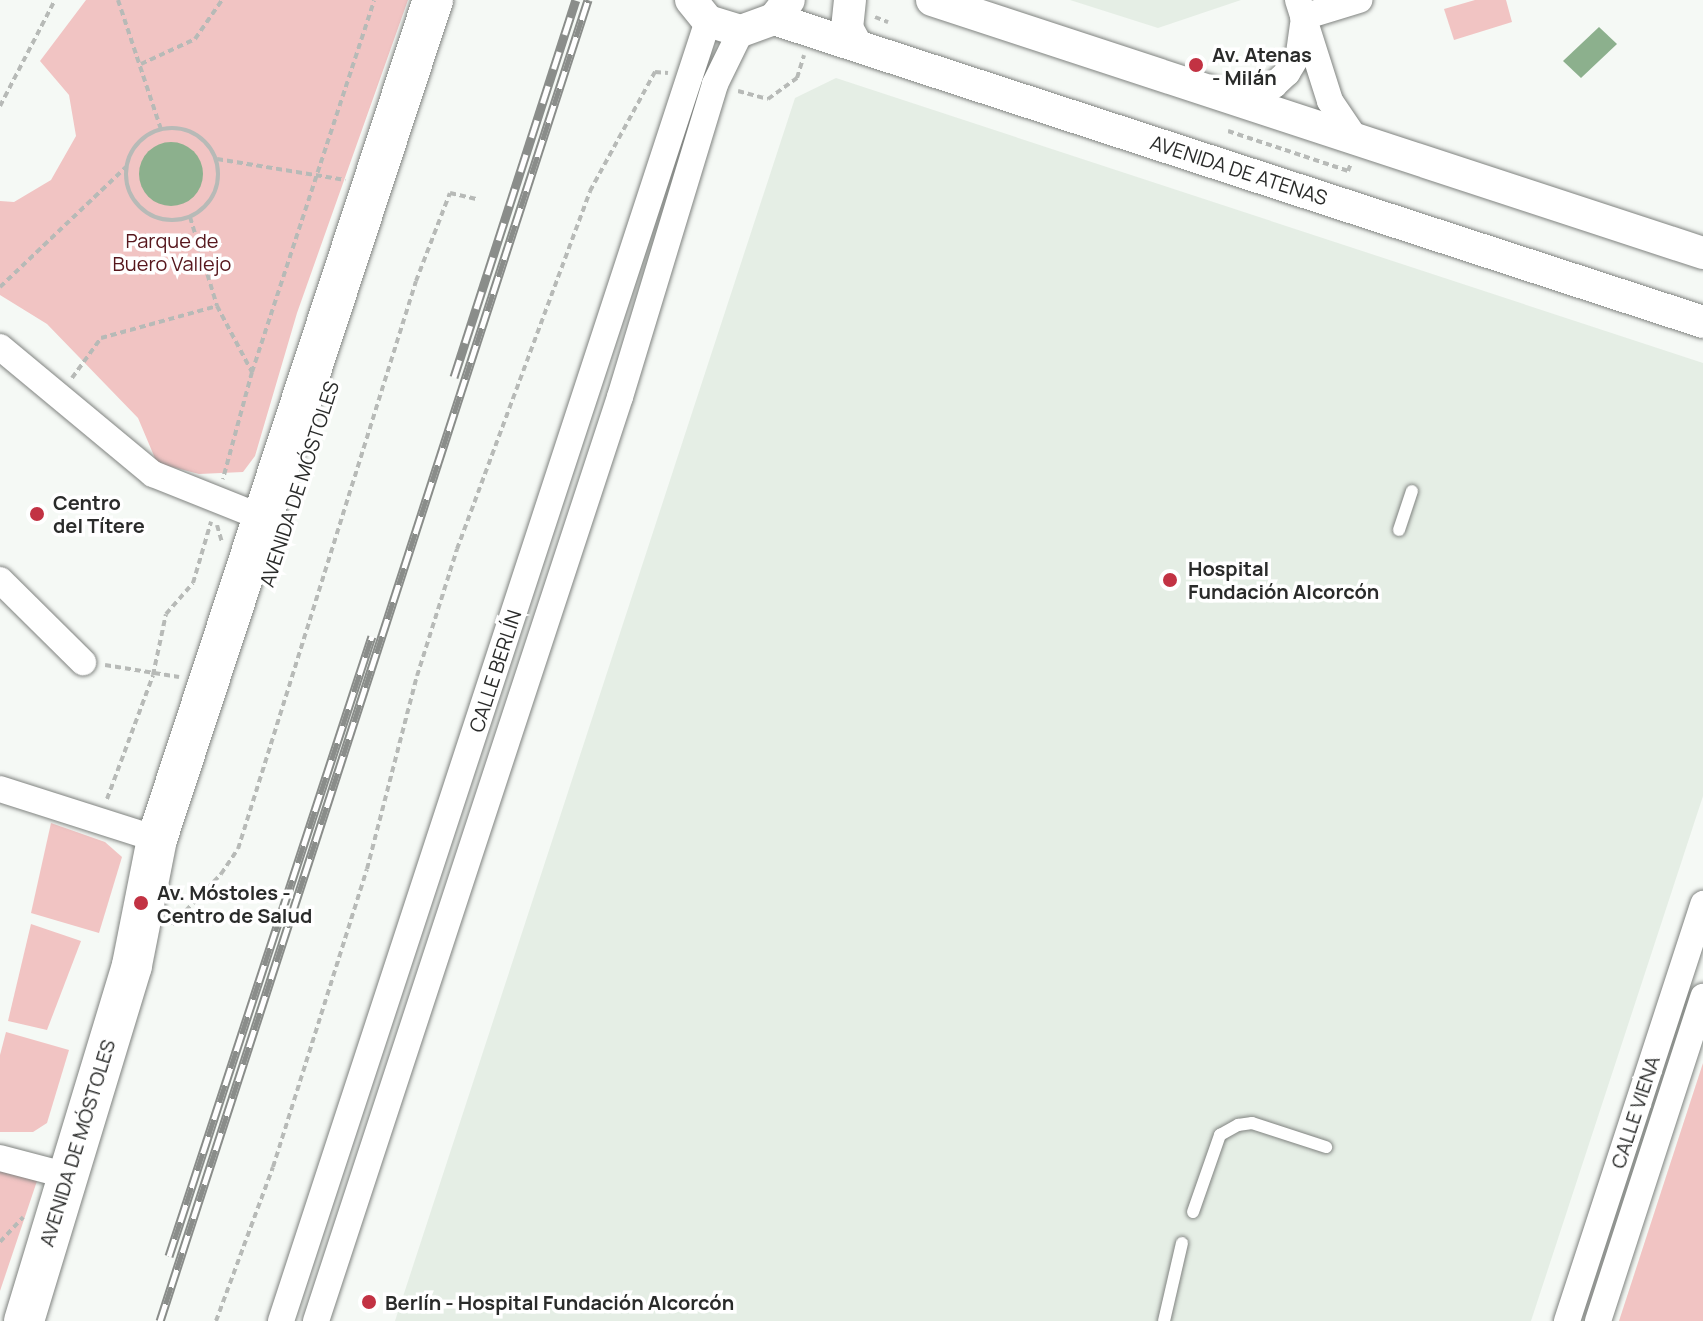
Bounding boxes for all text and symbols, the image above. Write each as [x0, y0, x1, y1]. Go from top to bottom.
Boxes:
place label: Av. Atenas - Milán [1212, 42, 1312, 89]
marker: Av. Atenas - Milán [1187, 56, 1205, 74]
street label: AVENIDA DE ATENAS [1147, 130, 1331, 210]
park label: Parque de Buero Vallejo [113, 228, 231, 275]
street label: AVENIDA DE MÓSTOLES [254, 378, 344, 590]
place label: Centro del Títere [53, 490, 145, 537]
marker: Centro del Títere [28, 505, 46, 523]
place label: Hospital Fundación Alcorcón [1188, 556, 1379, 603]
marker: Hospital Fundación Alcorcón [1159, 569, 1181, 591]
street label: CALLE BERLÍN [464, 607, 526, 735]
place label: Av. Móstoles - Centro de Salud [157, 880, 312, 927]
marker: Av. Móstoles - Centro de Salud [132, 894, 150, 912]
street label: AVENIDA DE MÓSTOLES [34, 1037, 120, 1249]
street label: CALLE VIENA [1606, 1053, 1664, 1171]
place label: Berlín - Hospital Fundación Alcorcón [385, 1290, 734, 1314]
marker: Berlín - Hospital Fundación Alcorcón [360, 1293, 378, 1311]

